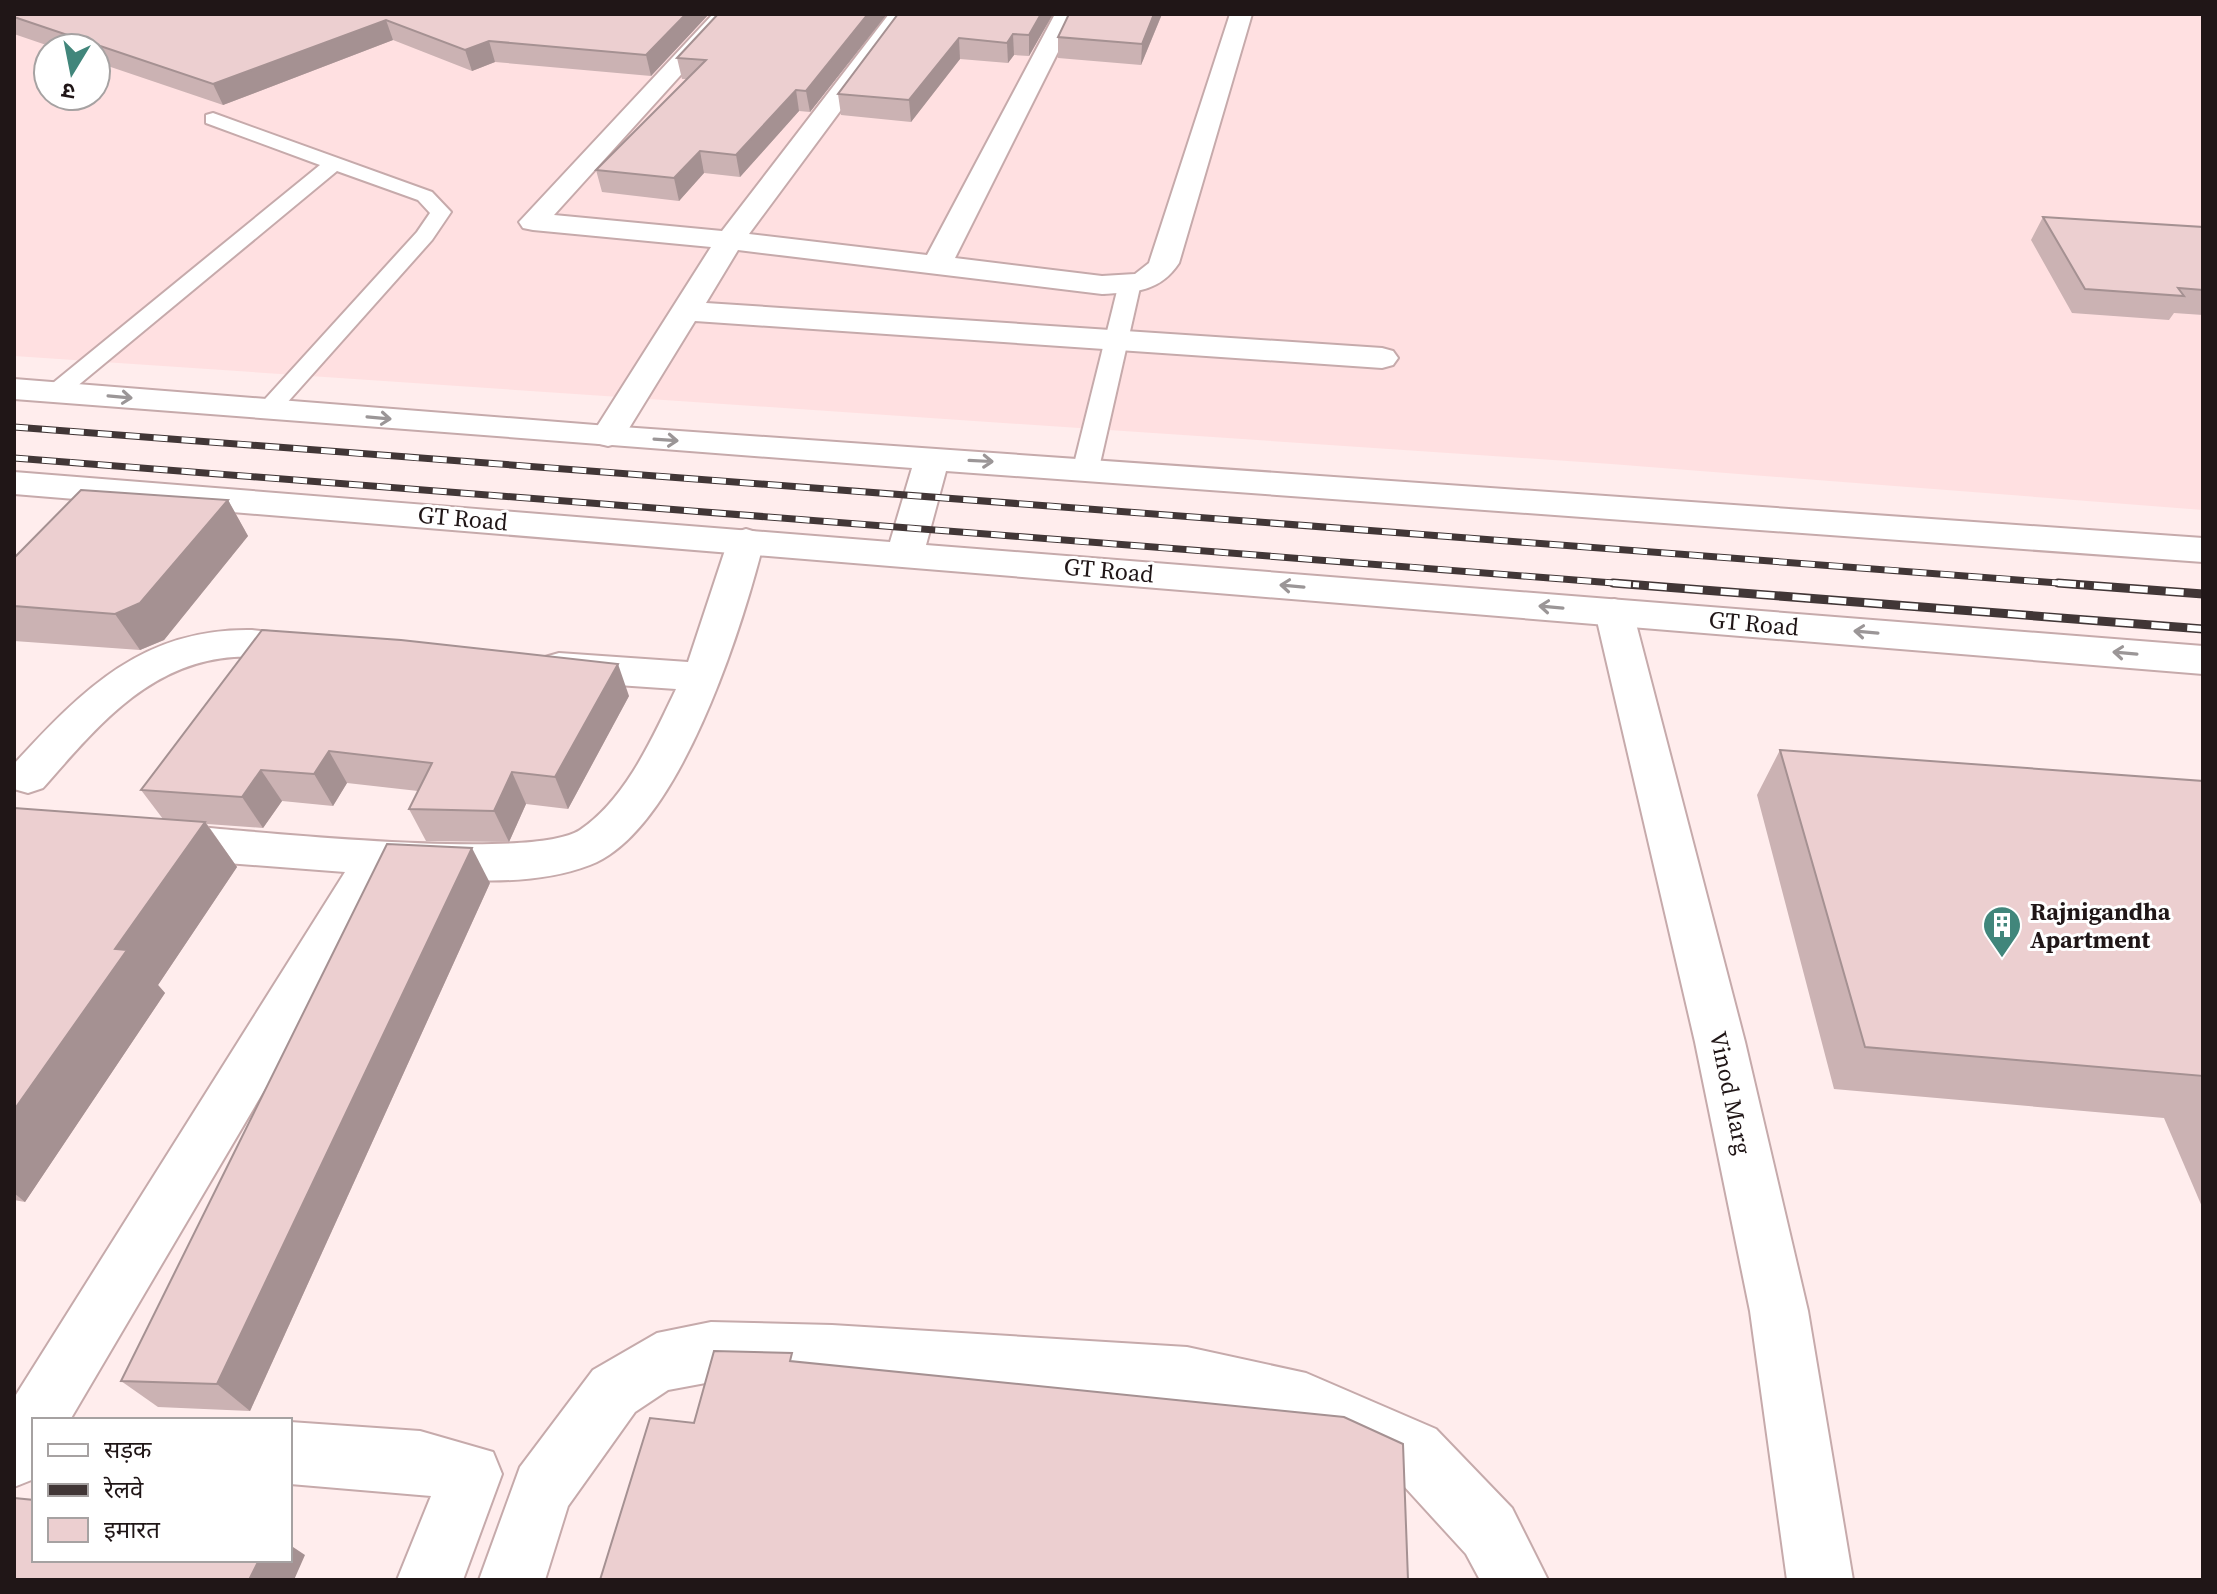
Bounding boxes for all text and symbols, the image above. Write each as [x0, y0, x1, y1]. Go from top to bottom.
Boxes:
north arrow [32, 32, 112, 112]
text: उ [58, 76, 77, 108]
one-way arrow [106, 390, 133, 405]
one-way arrow [365, 411, 392, 426]
one-way arrow [652, 433, 679, 448]
one-way arrow [967, 454, 994, 469]
street label: GT Road [417, 498, 510, 538]
street label: GT Road [1063, 550, 1156, 590]
one-way arrow [1279, 578, 1306, 593]
one-way arrow [1538, 599, 1565, 614]
street label: GT Road [1708, 603, 1801, 643]
one-way arrow [1853, 625, 1880, 640]
one-way arrow [2112, 645, 2139, 660]
place label: Rajnigandha Apartment [2030, 895, 2171, 956]
building icon: Rajnigandha Apartment [1981, 904, 2023, 959]
street label: Vinod Marg [1702, 1028, 1760, 1158]
legend [32, 1418, 292, 1562]
text: सड़क [104, 1433, 152, 1466]
text: रेलवे [103, 1473, 144, 1506]
text: इमारत [104, 1513, 161, 1546]

